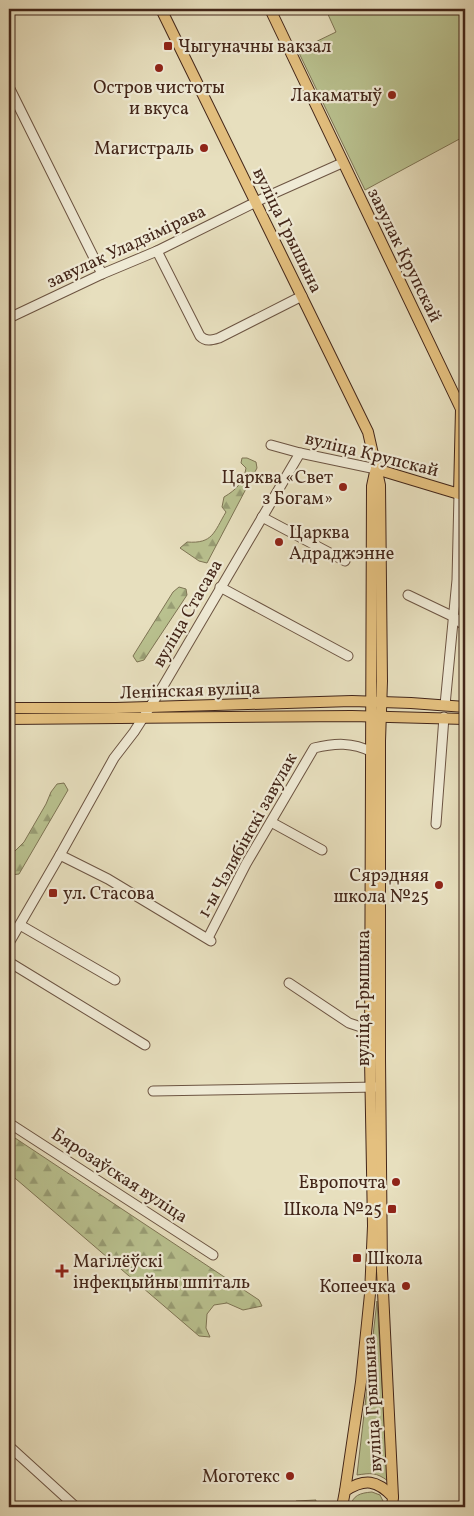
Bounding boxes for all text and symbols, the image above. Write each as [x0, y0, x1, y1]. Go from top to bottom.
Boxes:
place label: Чыгуначны вакзал [178, 35, 331, 60]
marker: Чыгуначны вакзал [162, 40, 174, 52]
marker: Остров чистоты и вкуса [153, 62, 165, 74]
place label: Остров чистоты и вкуса [93, 76, 225, 122]
place label: Лакаматыў [291, 84, 382, 109]
marker: Лакаматыў [386, 89, 398, 101]
place label: Магистраль [94, 137, 194, 162]
marker: Магистраль [198, 142, 210, 154]
street label: вуліца Грышына [245, 164, 328, 298]
street label: завулак Крупскай [360, 184, 447, 327]
street label: завулак Уладзімірава [43, 199, 210, 295]
street label: вуліца Крупскай [302, 427, 441, 484]
place label: Царква «Свет з Богам» [222, 466, 333, 512]
marker: Царква «Свет з Богам» [337, 481, 349, 493]
place label: Царква Адраджэнне [289, 521, 394, 567]
marker: Царква Адраджэнне [273, 536, 285, 548]
street label: вуліца Стасава [147, 555, 229, 672]
street label: Ленінская вуліца [119, 677, 261, 706]
street label: 1-ы Чэлябінскі завулак [192, 748, 304, 923]
place label: Сярэдняя школа №25 [333, 864, 429, 910]
marker: Сярэдняя школа №25 [433, 879, 445, 891]
place label: ул. Стасова [63, 882, 155, 907]
marker: ул. Стасова [47, 887, 59, 899]
street label: вуліца Грышына [352, 930, 377, 1066]
street label: Бярозаўская вуліца [46, 1123, 192, 1230]
place label: Европочта [299, 1171, 386, 1196]
marker: Европочта [390, 1176, 402, 1188]
place label: Школа №25 [283, 1198, 382, 1223]
marker: Школа №25 [386, 1203, 398, 1215]
place label: Школа [367, 1247, 423, 1272]
place label: Магілёўскі інфекцыйны шпіталь [73, 1250, 250, 1296]
marker: Школа [351, 1252, 363, 1264]
marker: Магілёўскі інфекцыйны шпіталь [55, 1264, 69, 1278]
place label: Копеечка [319, 1275, 396, 1300]
marker: Копеечка [400, 1280, 412, 1292]
street label: вуліца Грышына [357, 1335, 390, 1473]
place label: Моготекс [202, 1465, 280, 1490]
marker: Моготекс [284, 1470, 296, 1482]

